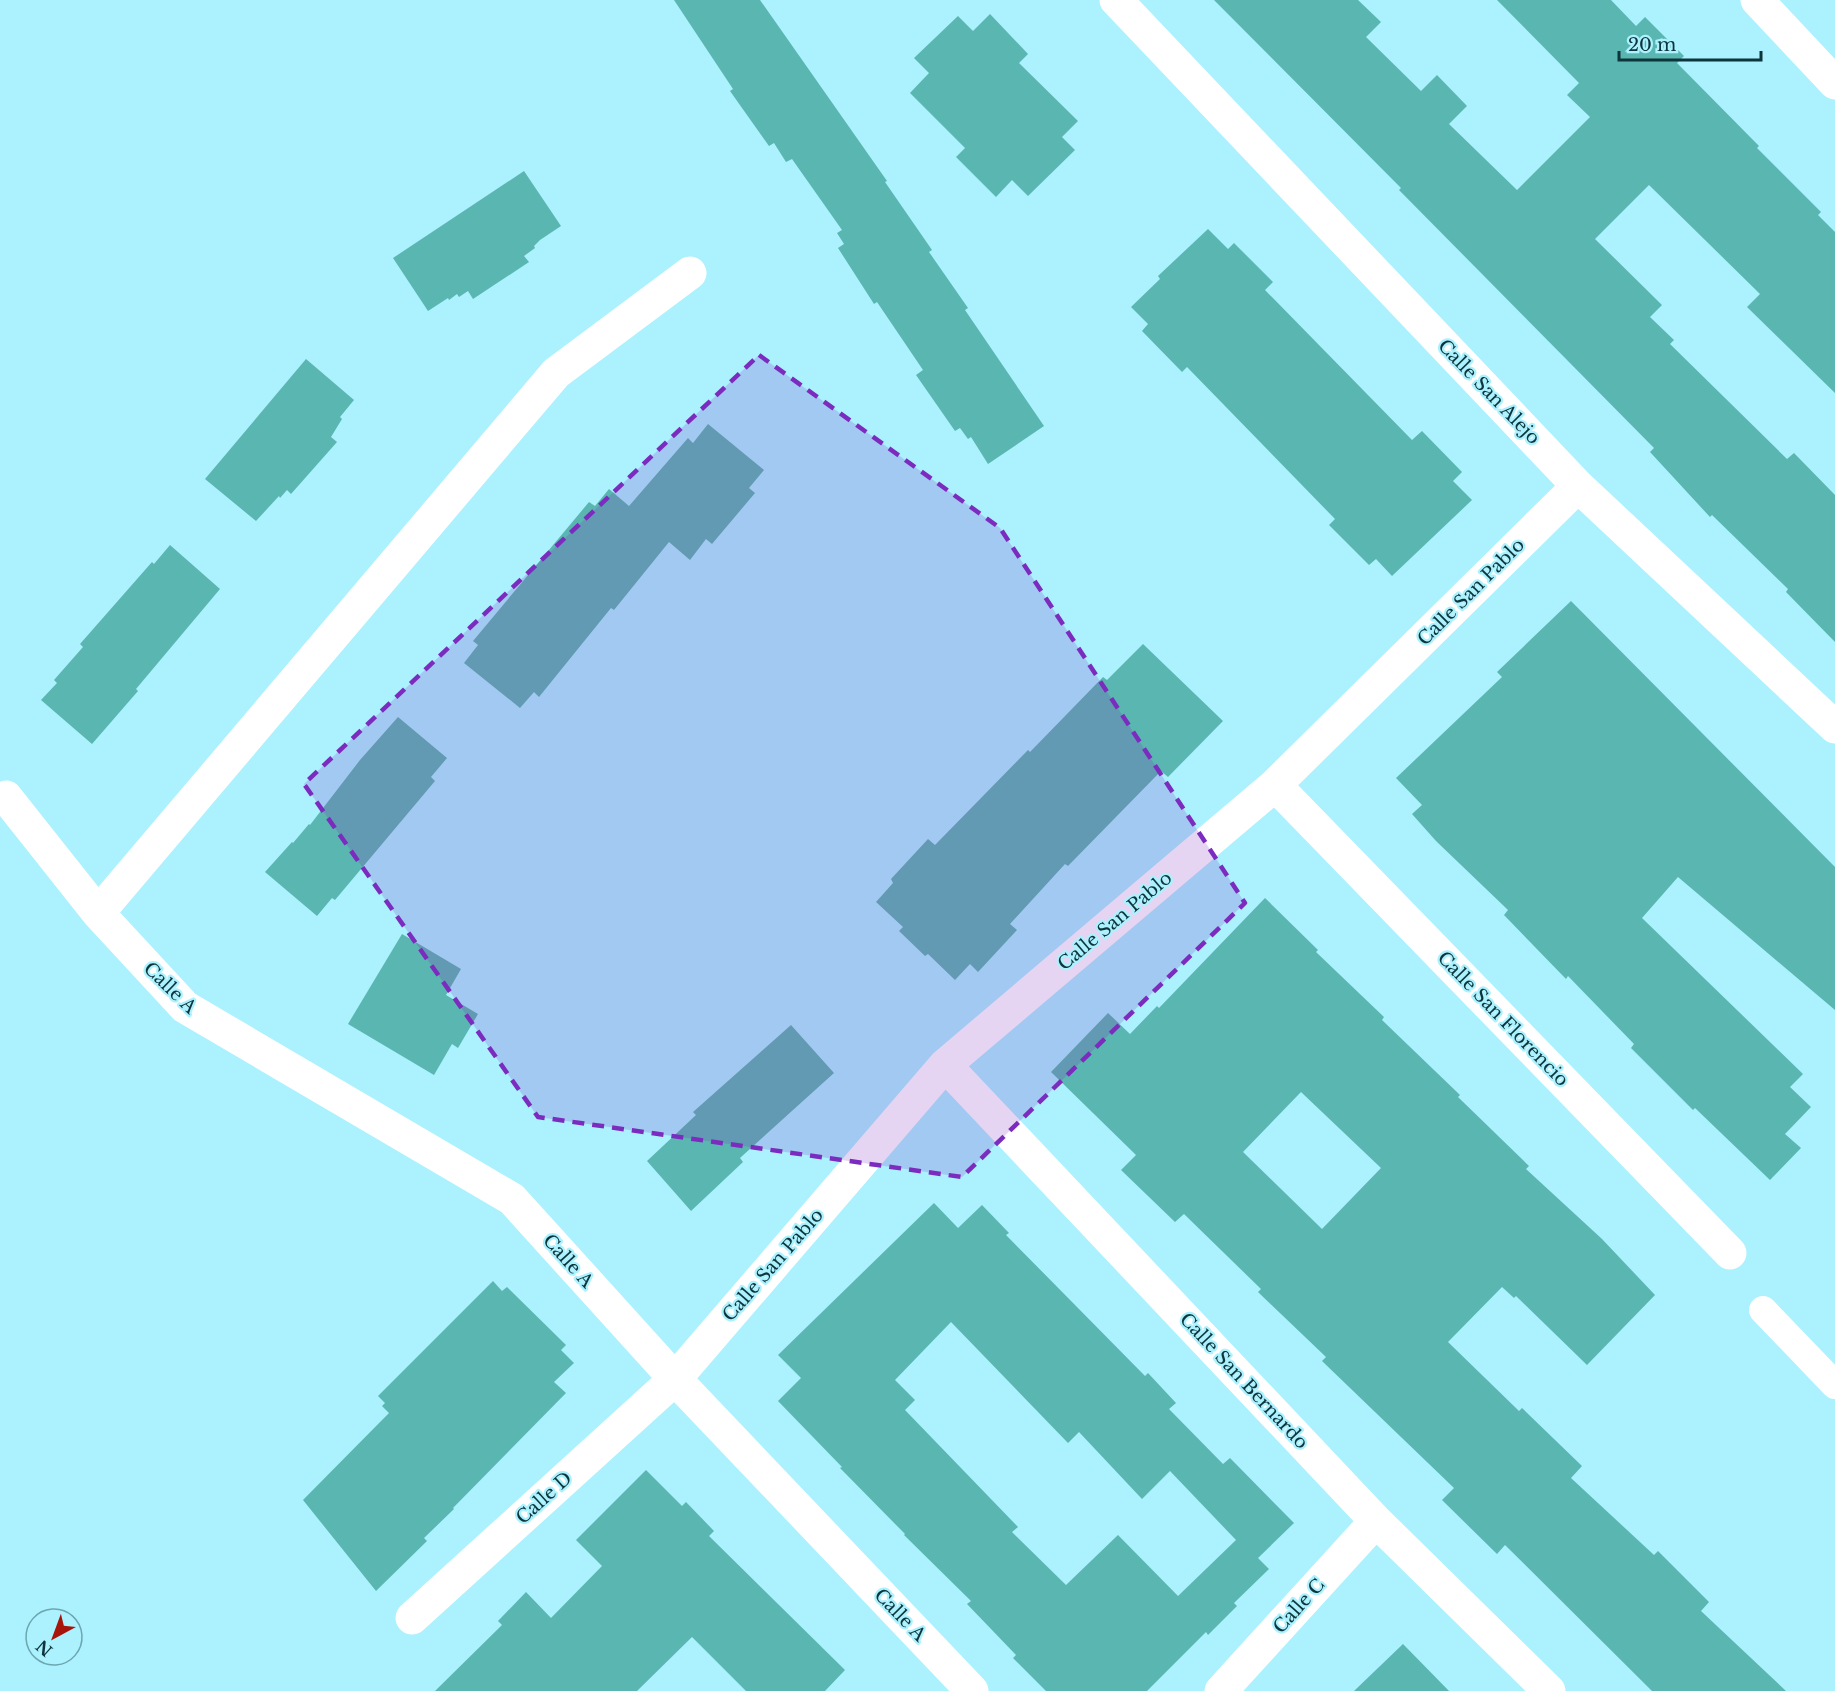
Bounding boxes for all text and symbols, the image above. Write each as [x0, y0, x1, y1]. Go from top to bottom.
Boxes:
scale bar [1619, 24, 1762, 62]
text: 20 m [1628, 34, 1676, 56]
street label: Calle San Alejo [1433, 335, 1545, 449]
street label: Calle San Pablo [1413, 534, 1529, 650]
street label: Calle San Pablo [1053, 867, 1177, 975]
street label: Calle San Florencio [1433, 947, 1573, 1091]
street label: Calle A [139, 958, 202, 1019]
street label: Calle San Pablo [718, 1204, 828, 1326]
street label: Calle A [538, 1230, 599, 1293]
street label: Calle San Bernardo [1175, 1308, 1313, 1454]
street label: Calle D [512, 1467, 576, 1529]
street label: Calle C [1269, 1574, 1329, 1638]
street label: Calle A [870, 1584, 931, 1647]
north arrow [24, 1607, 84, 1667]
text: N [32, 1636, 56, 1661]

